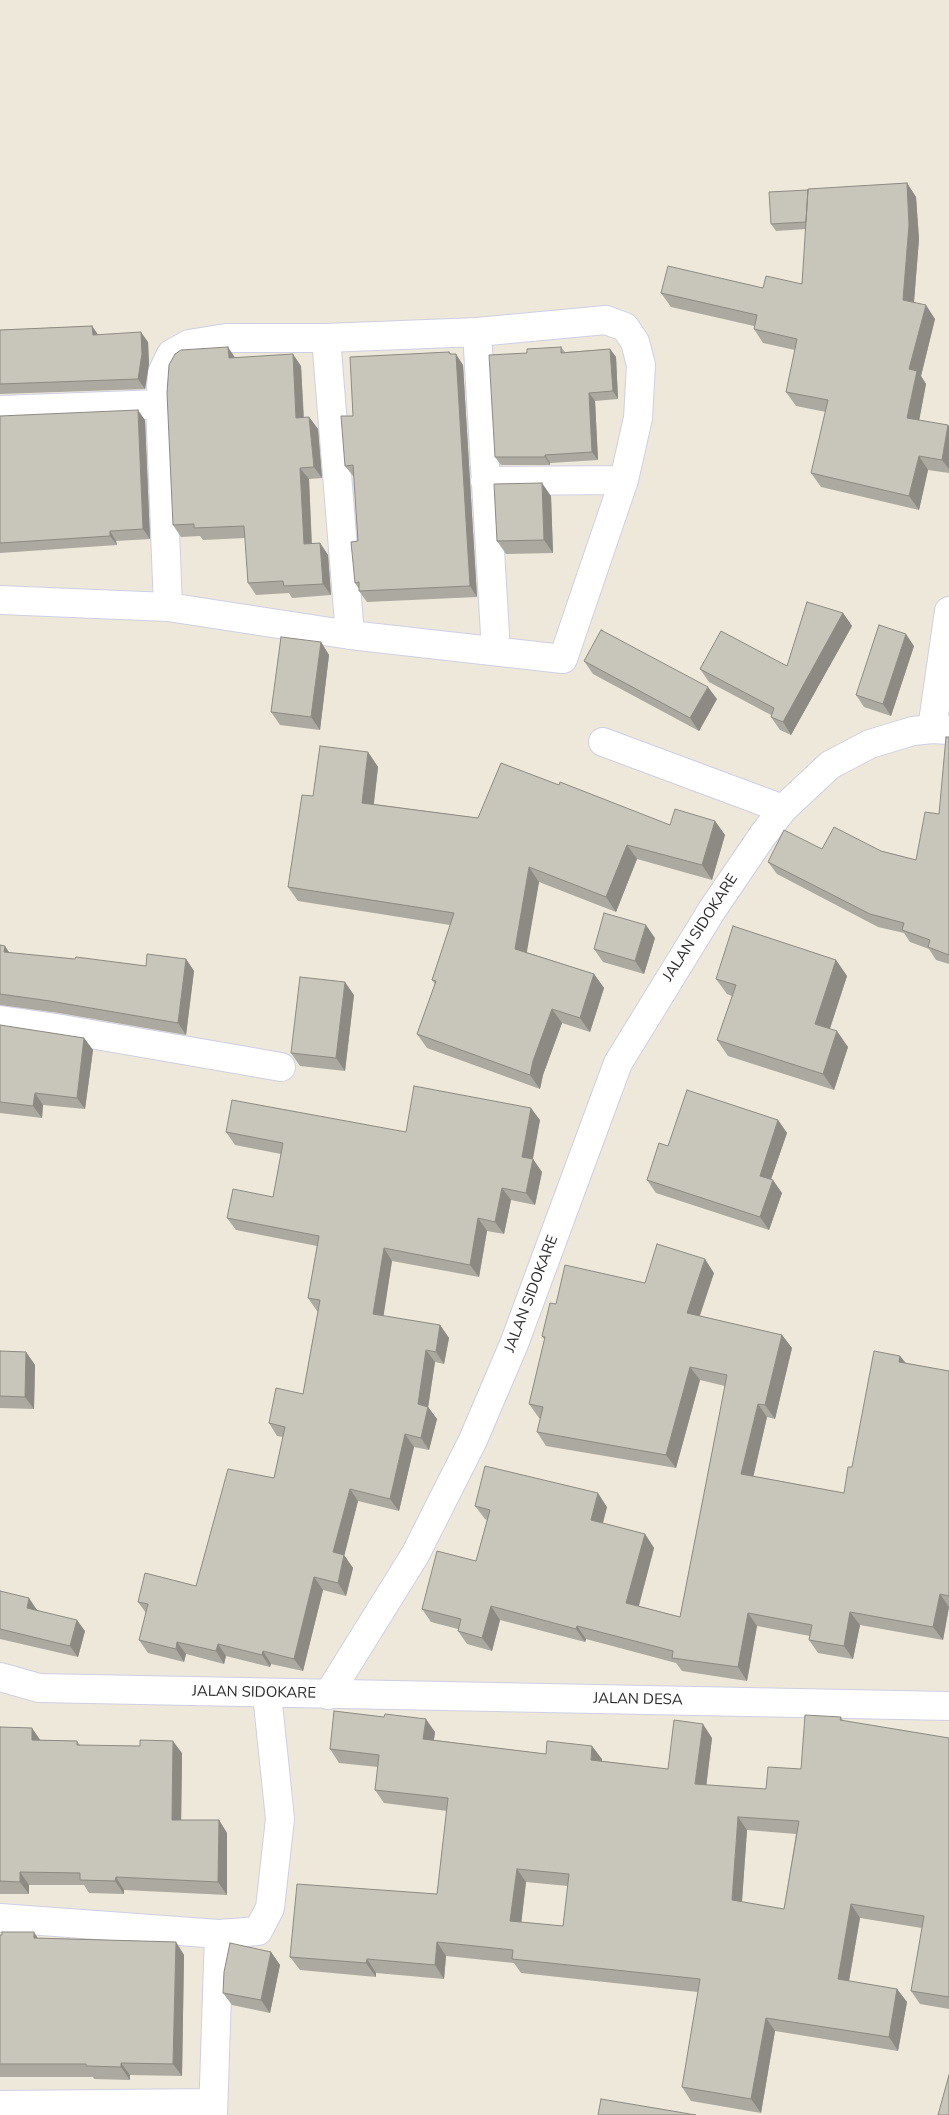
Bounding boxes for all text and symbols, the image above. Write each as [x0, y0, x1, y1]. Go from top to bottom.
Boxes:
street label: JALAN SIDOKARE [660, 871, 742, 985]
street label: JALAN SIDOKARE [501, 1233, 563, 1355]
street label: JALAN SIDOKARE [192, 1683, 316, 1703]
street label: JALAN DESA [593, 1690, 683, 1710]

